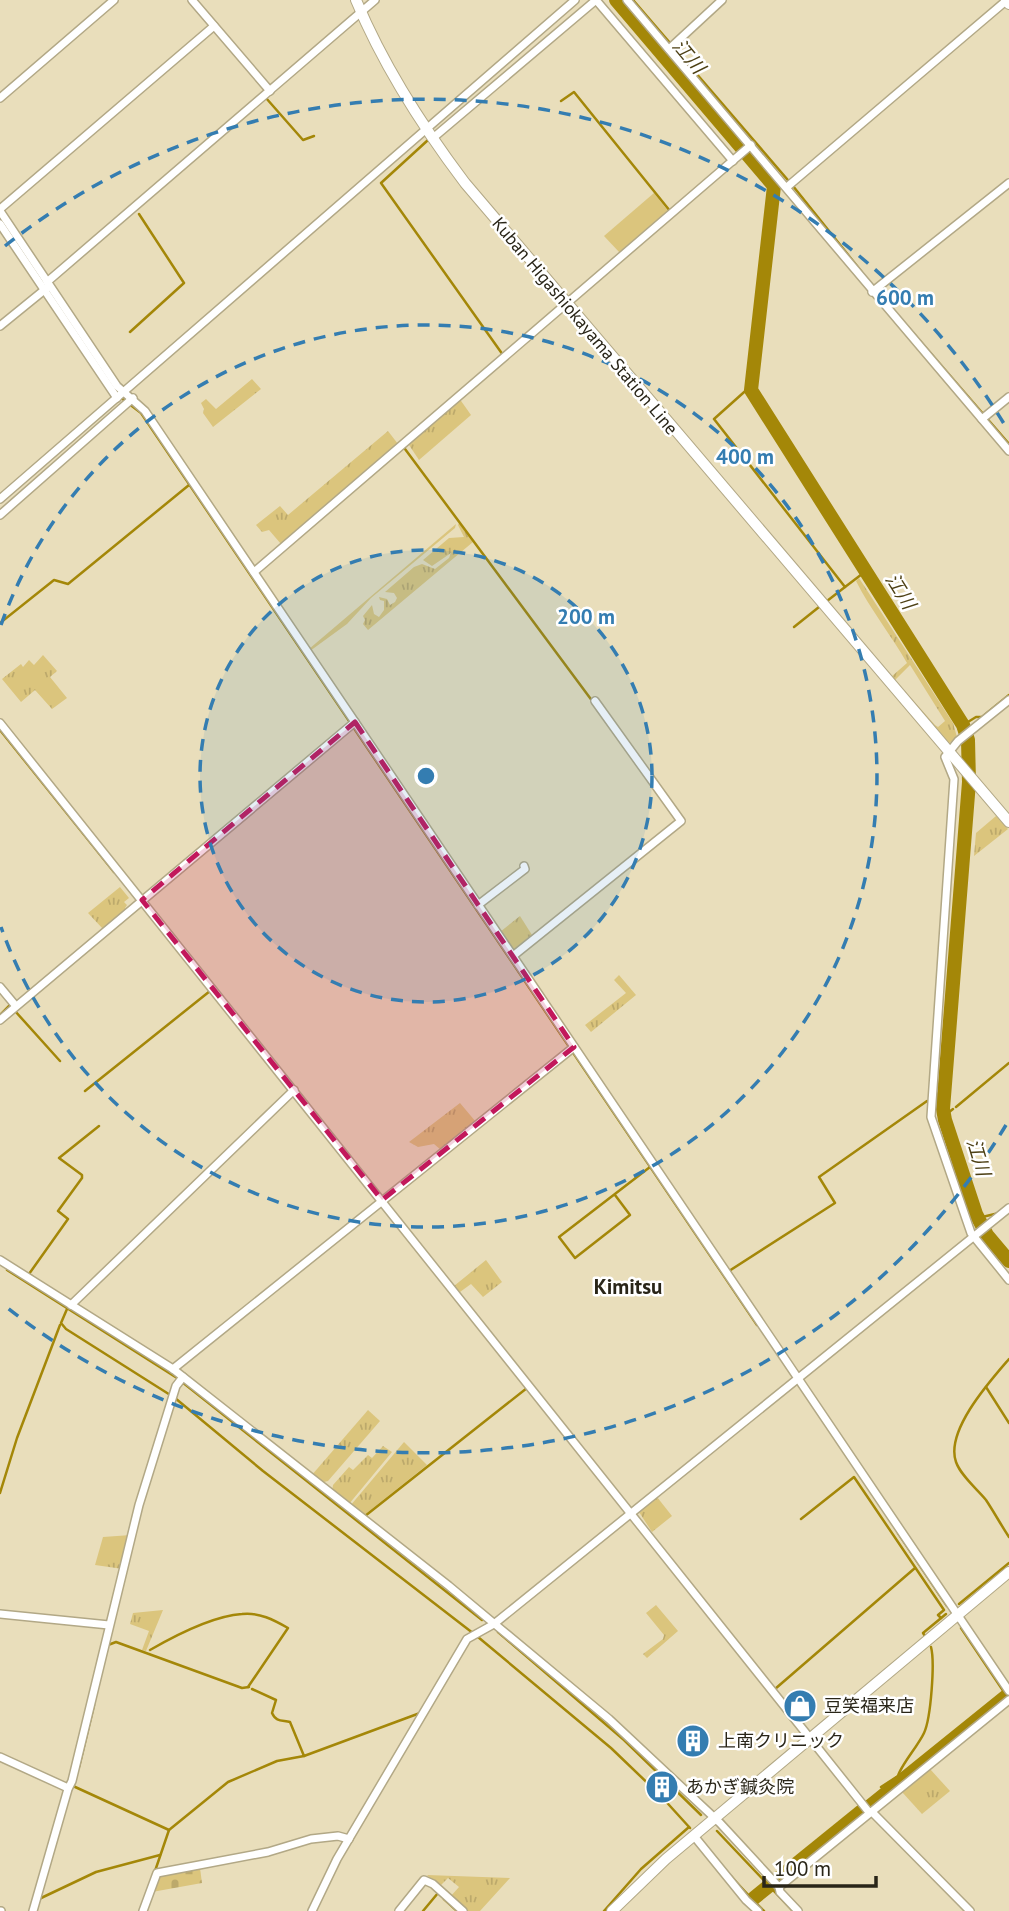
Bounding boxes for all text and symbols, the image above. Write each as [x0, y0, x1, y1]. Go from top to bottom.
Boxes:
water label: 江川 [668, 34, 712, 80]
street label: Kuban Higashiokayama Station Line [488, 212, 683, 439]
text: 600 m [876, 284, 934, 311]
text: 400 m [716, 443, 774, 470]
water label: 江川 [881, 569, 922, 615]
text: 200 m [557, 603, 615, 630]
centre of rings [414, 764, 438, 788]
water label: 江川 [962, 1135, 997, 1181]
district label: Kimitsu [594, 1273, 662, 1300]
shop icon: 豆笑福来店 [781, 1687, 819, 1725]
place label: 豆笑福来店 [824, 1694, 914, 1717]
building icon: 上南クリニック [674, 1722, 712, 1760]
place label: 上南クリニック [718, 1729, 844, 1752]
building icon: あかぎ鍼灸院 [643, 1768, 681, 1806]
place label: あかぎ鍼灸院 [686, 1775, 794, 1798]
scale bar [764, 1844, 876, 1888]
text: 100 m [774, 1855, 831, 1882]

